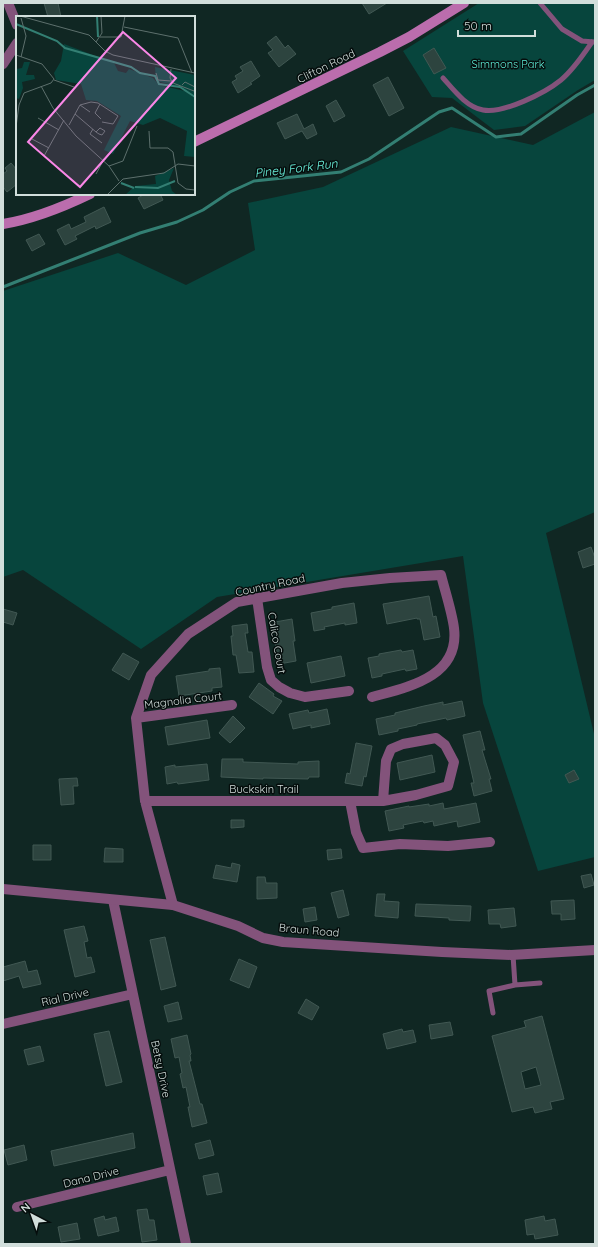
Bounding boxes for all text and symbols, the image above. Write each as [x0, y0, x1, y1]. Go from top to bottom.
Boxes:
scale bar [458, 12, 535, 38]
inset map [16, 16, 195, 195]
text: 50 m [464, 18, 492, 33]
street label: Clifton Road [295, 46, 357, 86]
park label: Simmons Park [471, 57, 545, 71]
water label: Piney Fork Run [254, 155, 339, 181]
street label: Country Road [234, 571, 306, 599]
street label: Calico Court [265, 611, 289, 675]
street label: Magnolia Court [143, 688, 223, 712]
street label: Buckskin Trail [229, 782, 299, 796]
street label: Braun Road [278, 920, 340, 940]
street label: Rial Drive [40, 985, 90, 1009]
street label: Betsy Drive [148, 1039, 174, 1099]
street label: Dana Drive [62, 1163, 120, 1191]
north arrow [12, 1195, 52, 1235]
text: N [18, 1200, 33, 1215]

